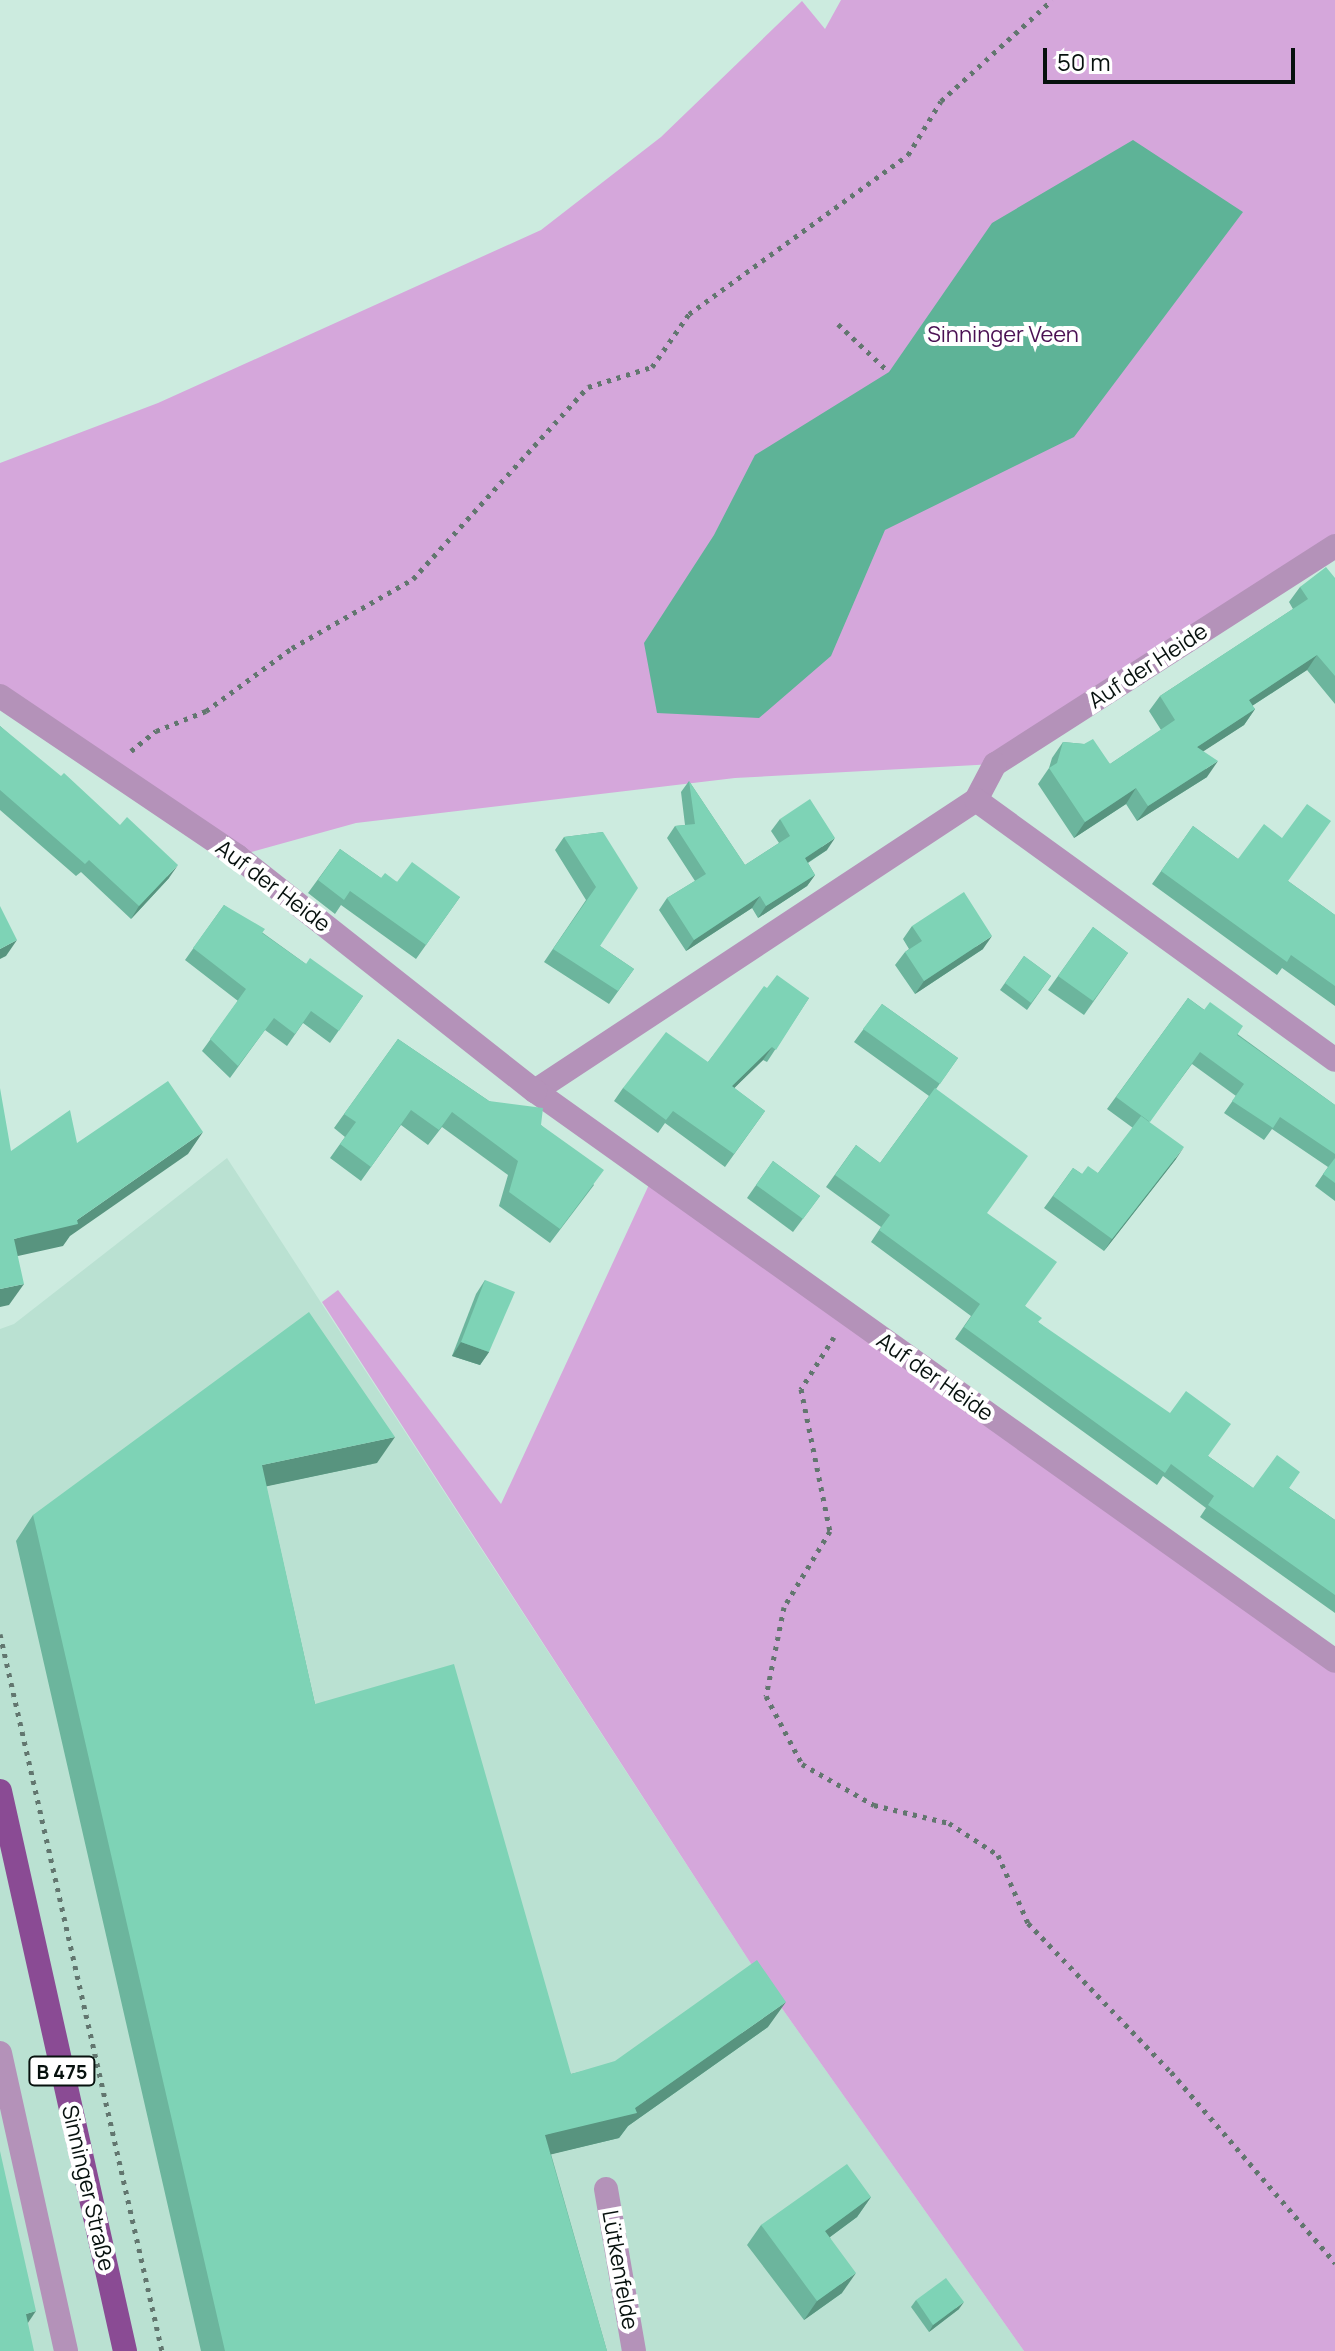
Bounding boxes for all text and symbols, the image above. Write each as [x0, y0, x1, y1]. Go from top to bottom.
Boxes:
scale bar [1047, 32, 1299, 82]
text: 50 m [1057, 45, 1111, 78]
park label: Sinninger Veen [927, 322, 1079, 348]
street label: Auf der Heide [1084, 618, 1212, 714]
street label: Auf der Heide [211, 834, 335, 938]
street label: Auf der Heide [872, 1327, 998, 1427]
road number: B 475 [28, 2055, 96, 2087]
street label: Sinninger Straße [56, 2103, 120, 2273]
street label: Lütkenfelde [597, 2208, 643, 2332]

